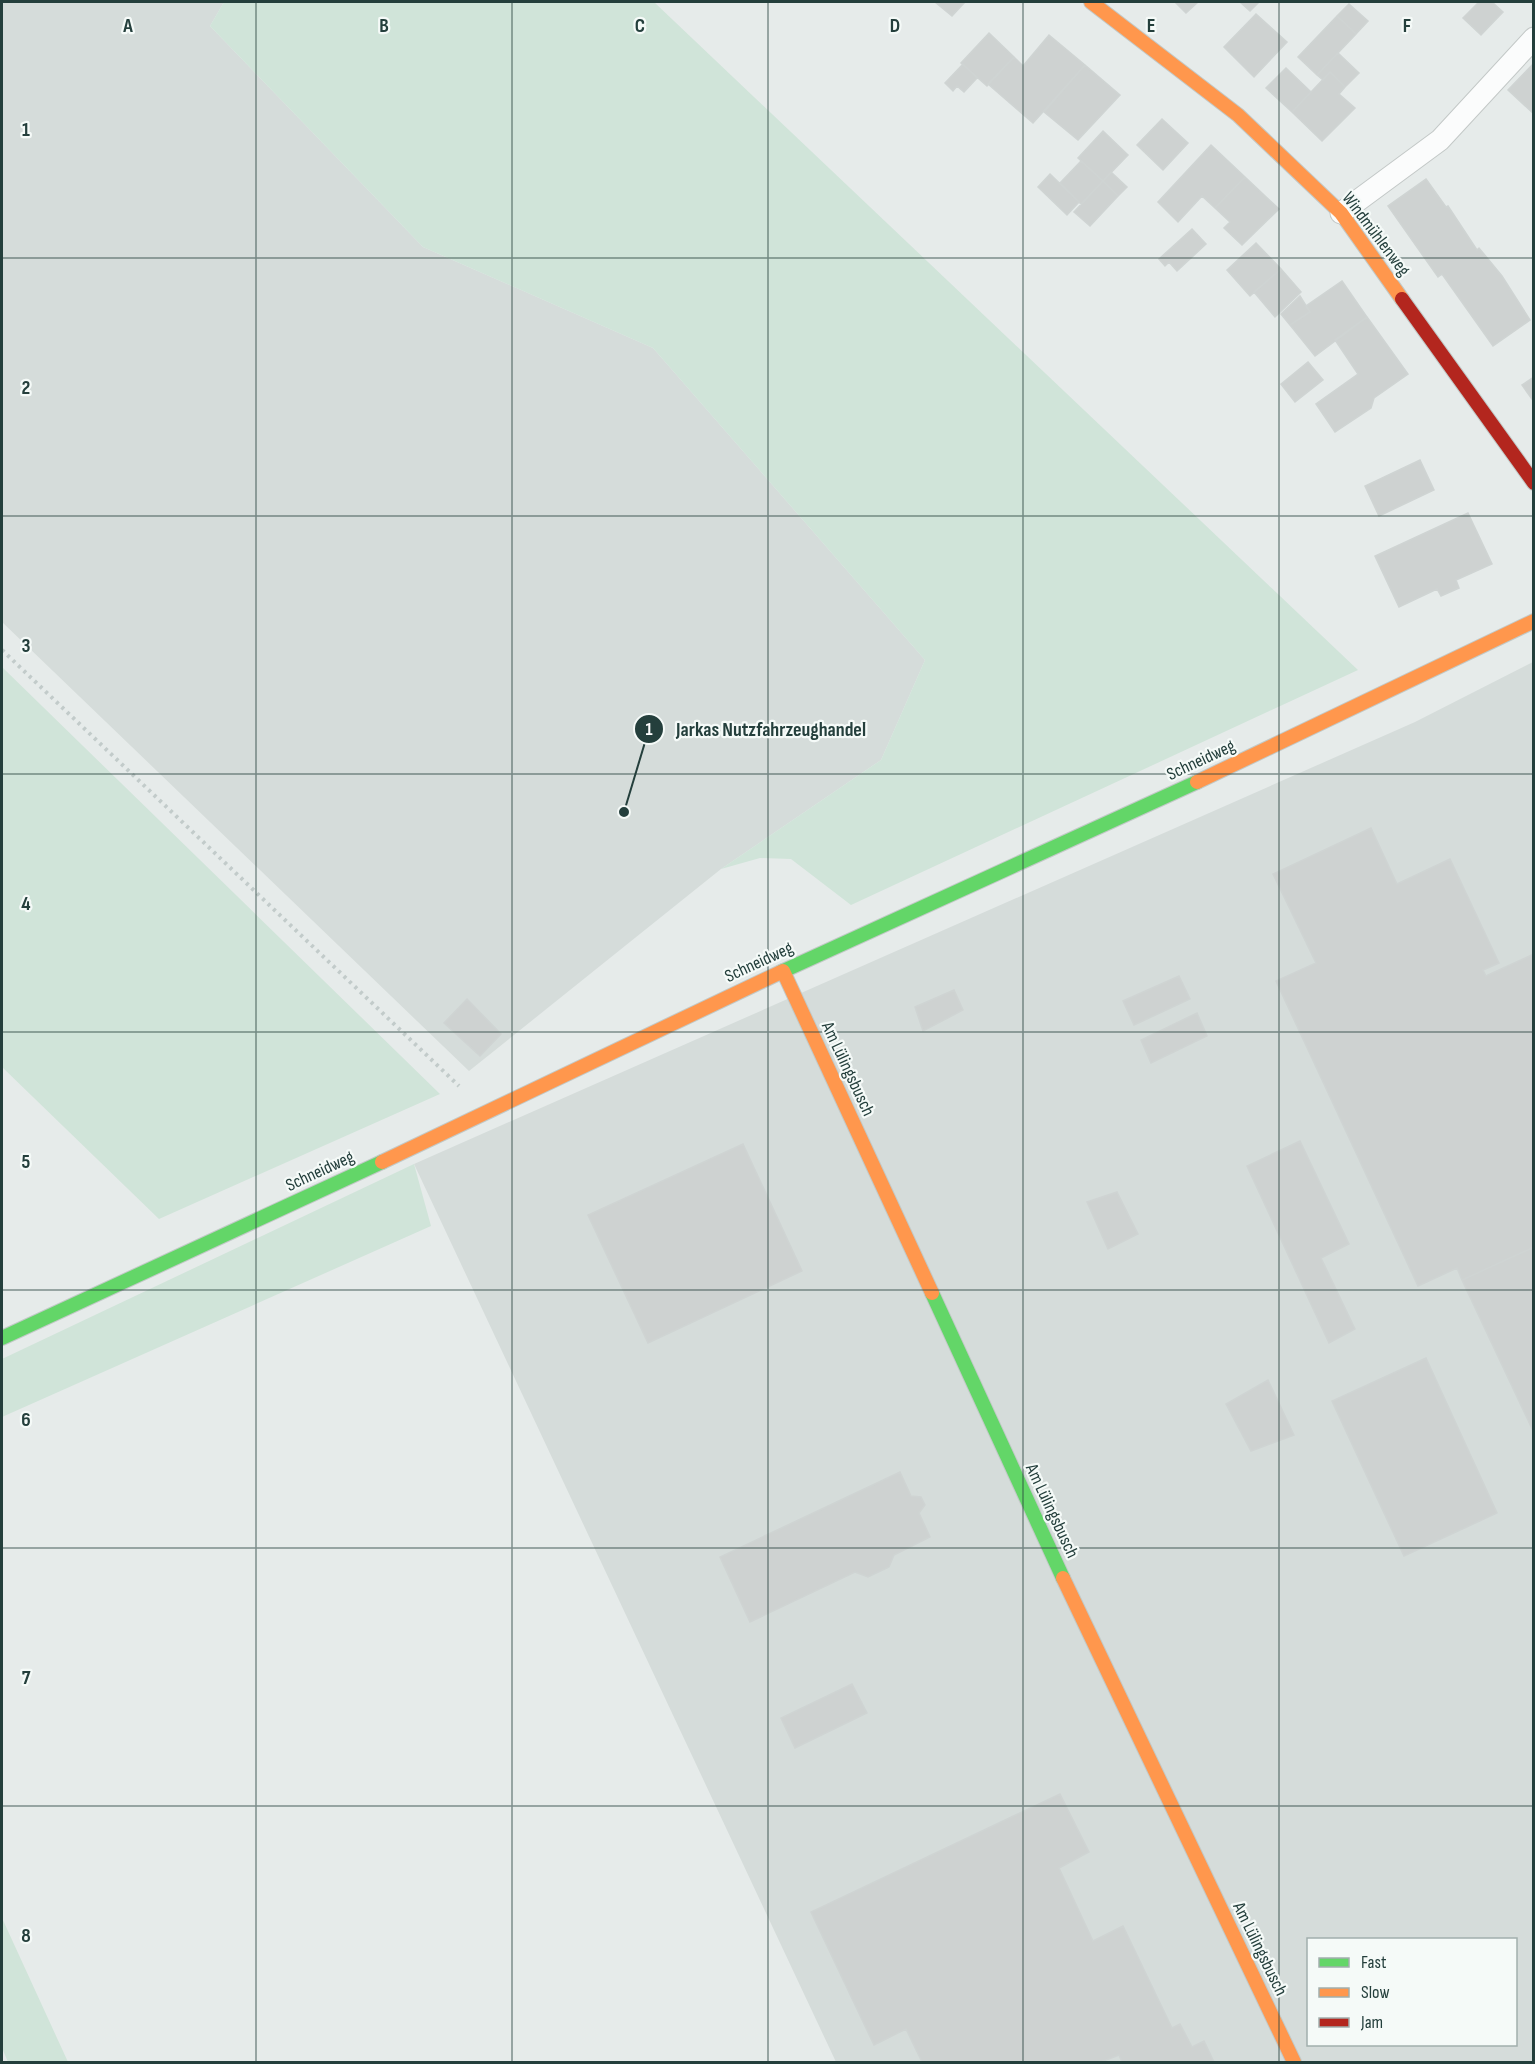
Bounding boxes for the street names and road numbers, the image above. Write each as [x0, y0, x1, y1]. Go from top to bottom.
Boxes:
street label: Windmühlenweg [1338, 188, 1414, 280]
street label: Schneidweg [1164, 735, 1238, 785]
street label: Schneidweg [722, 937, 796, 987]
street label: Am Lülingsbusch [817, 1018, 879, 1119]
street label: Schneidweg [283, 1146, 357, 1196]
street label: Am Lülingsbusch [1021, 1460, 1083, 1561]
street label: Am Lülingsbusch [1228, 1898, 1292, 1999]

